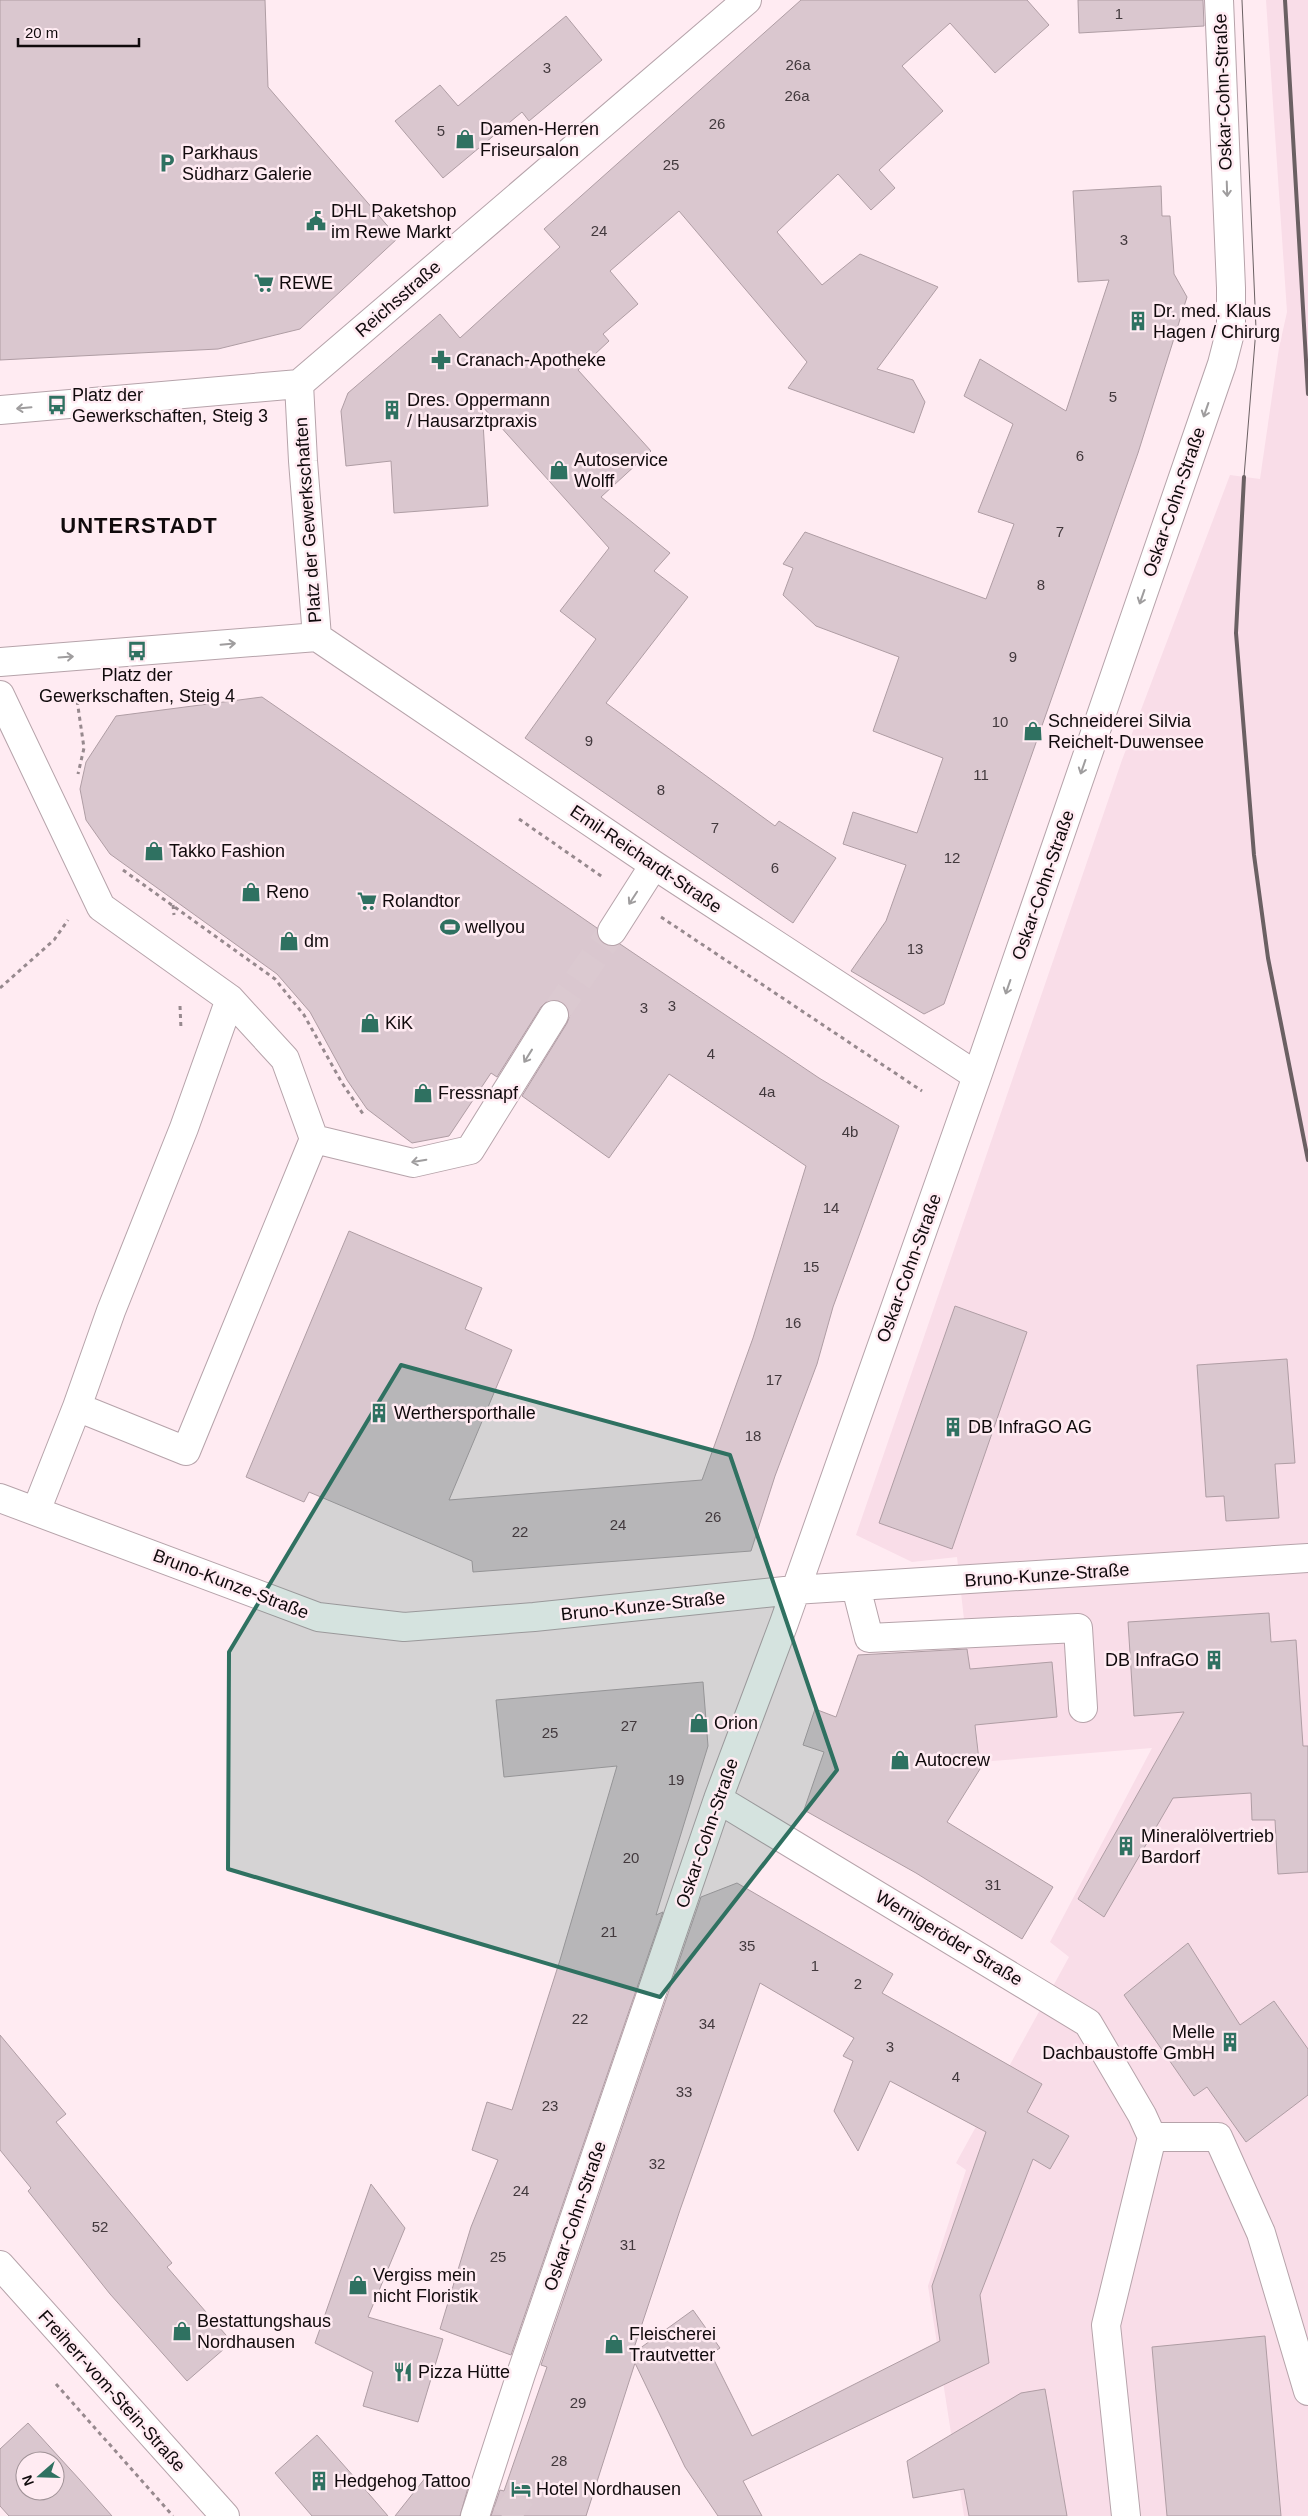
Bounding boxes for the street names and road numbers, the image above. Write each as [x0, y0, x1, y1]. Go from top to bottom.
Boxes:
street label: Oskar-Cohn-Straße [1210, 13, 1236, 171]
street label: Reichsstraße [351, 257, 445, 341]
street label: Platz der Gewerkschaften [291, 416, 325, 624]
street label: Oskar-Cohn-Straße [1139, 424, 1209, 580]
street label: Emil-Reichardt-Straße [567, 801, 725, 917]
street label: Oskar-Cohn-Straße [1008, 807, 1078, 963]
street label: Oskar-Cohn-Straße [873, 1191, 945, 1345]
street label: Bruno-Kunze-Straße [150, 1545, 312, 1623]
street label: Bruno-Kunze-Straße [964, 1559, 1130, 1591]
street label: Bruno-Kunze-Straße [560, 1587, 726, 1625]
street label: Oskar-Cohn-Straße [672, 1755, 742, 1911]
street label: Wernigeröder Straße [872, 1886, 1026, 1990]
street label: Oskar-Cohn-Straße [540, 2138, 610, 2294]
street label: Freiherr-vom-Stein-Straße [34, 2306, 190, 2476]

